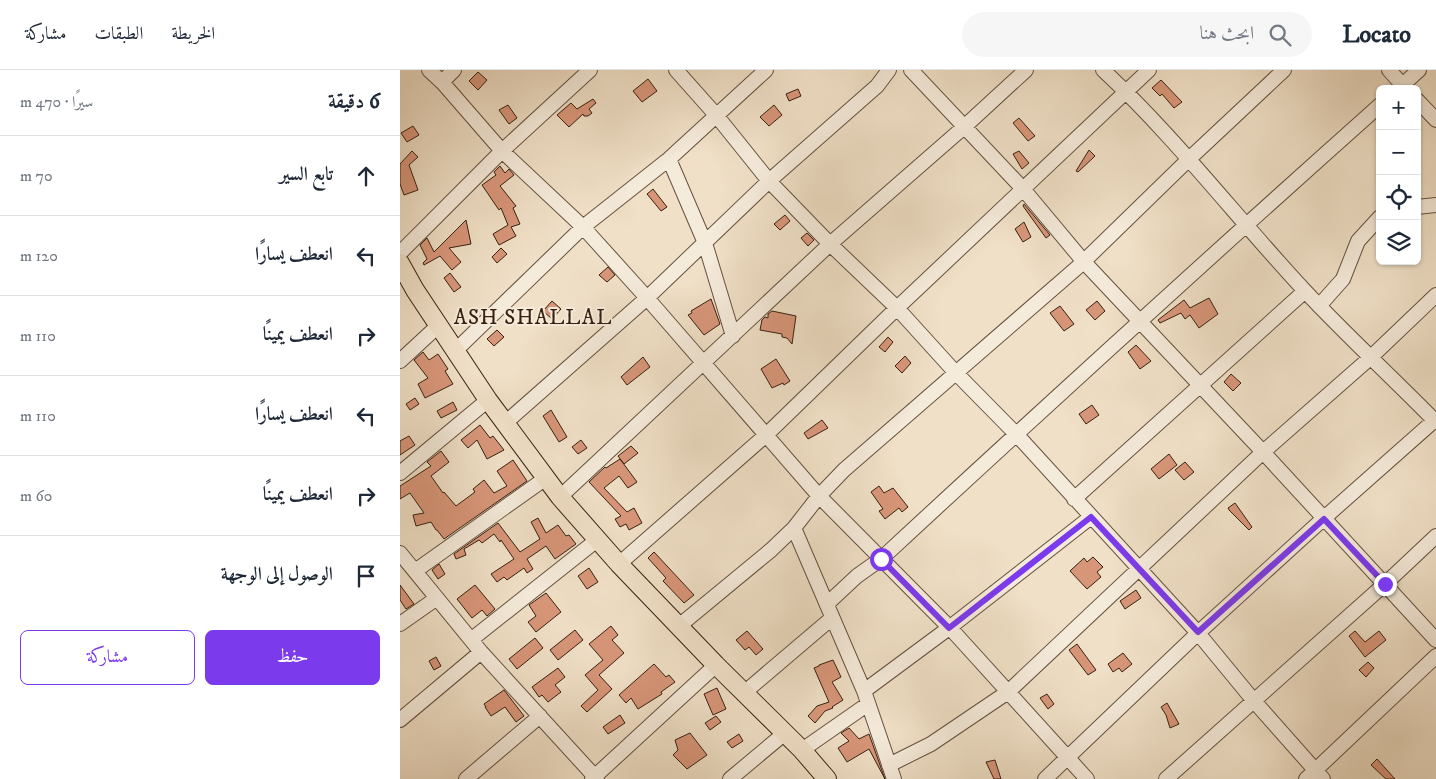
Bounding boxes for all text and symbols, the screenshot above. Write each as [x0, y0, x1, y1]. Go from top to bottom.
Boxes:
search box [962, 12, 1312, 57]
text: Locato [1342, 20, 1411, 50]
icon: search [1266, 21, 1294, 49]
text: ابحث هنا [1199, 22, 1254, 45]
text: مشاركة [25, 23, 66, 45]
text: الطبقات [94, 23, 143, 45]
text: الخريطة [171, 23, 215, 45]
map controls [1376, 85, 1421, 265]
button: + [1376, 85, 1421, 130]
text: 6 دقيقة [328, 89, 380, 115]
text: سيرًا · 470 m [20, 92, 93, 112]
button: − [1376, 130, 1421, 175]
icon: ahead [352, 162, 380, 190]
text: تابع السير [279, 163, 333, 186]
text: 70 m [20, 166, 53, 186]
button: locate [1376, 175, 1421, 220]
button: layers [1376, 220, 1421, 265]
icon: left [352, 242, 380, 270]
text: انعطف يسارًا [255, 243, 333, 266]
text: 120 m [20, 246, 58, 266]
district label: ASH SHALLAL [454, 305, 612, 331]
icon: right [352, 322, 380, 350]
text: انعطف يمينًا [263, 323, 333, 346]
text: 110 m [20, 326, 56, 346]
icon: left [352, 402, 380, 430]
text: انعطف يسارًا [255, 403, 333, 426]
text: 110 m [20, 406, 56, 426]
icon: right [352, 482, 380, 510]
text: انعطف يمينًا [263, 483, 333, 506]
text: 60 m [20, 486, 52, 506]
route start [870, 548, 893, 571]
icon: arrive [352, 562, 380, 590]
text: الوصول إلى الوجهة [221, 563, 333, 586]
route end [1374, 573, 1397, 596]
button: مشاركة [20, 630, 195, 685]
button: حفظ [205, 630, 380, 685]

